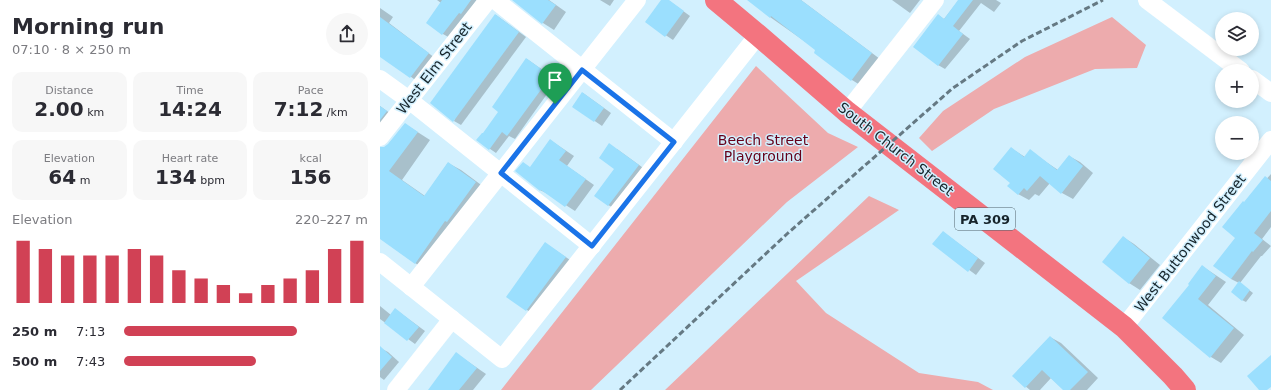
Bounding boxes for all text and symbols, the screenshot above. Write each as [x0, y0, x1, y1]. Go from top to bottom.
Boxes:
map controls [1215, 12, 1259, 160]
button: layers [1215, 12, 1259, 56]
button: share [326, 13, 368, 55]
text: Morning run [12, 14, 164, 39]
street label: West Elm Street [393, 18, 475, 117]
text: 07:10 · 8 × 250 m [12, 42, 131, 57]
pin [538, 63, 572, 104]
button: + [1215, 64, 1259, 108]
icon: arrive [544, 69, 566, 91]
text: Distance [45, 84, 93, 97]
text: Time [177, 84, 203, 97]
text: Pace [298, 84, 324, 97]
text: 2.00 [34, 97, 84, 121]
text: 14:24 [158, 97, 222, 121]
text: 7:12 [274, 97, 323, 121]
street label: South Church Street [835, 99, 957, 199]
text: km [84, 106, 104, 119]
text: /km [323, 106, 348, 119]
button: − [1215, 116, 1259, 160]
park label: Beech Street Playground [718, 132, 809, 164]
text: Elevation [44, 152, 95, 165]
text: Heart rate [162, 152, 218, 165]
text: kcal [300, 152, 322, 165]
text: 64 [48, 165, 76, 189]
text: 134 [155, 165, 197, 189]
text: 156 [290, 165, 332, 189]
street label: West Buttonwood Street [1131, 171, 1249, 315]
text: m [76, 174, 90, 187]
text: bpm [197, 174, 225, 187]
road number: PA 309 [955, 208, 1015, 230]
text: Elevation [12, 212, 72, 227]
text: 220–227 m [295, 212, 368, 227]
text: 250 m [12, 324, 57, 339]
text: 7:13 [76, 324, 105, 339]
text: 500 m [12, 354, 57, 369]
text: 7:43 [76, 354, 105, 369]

